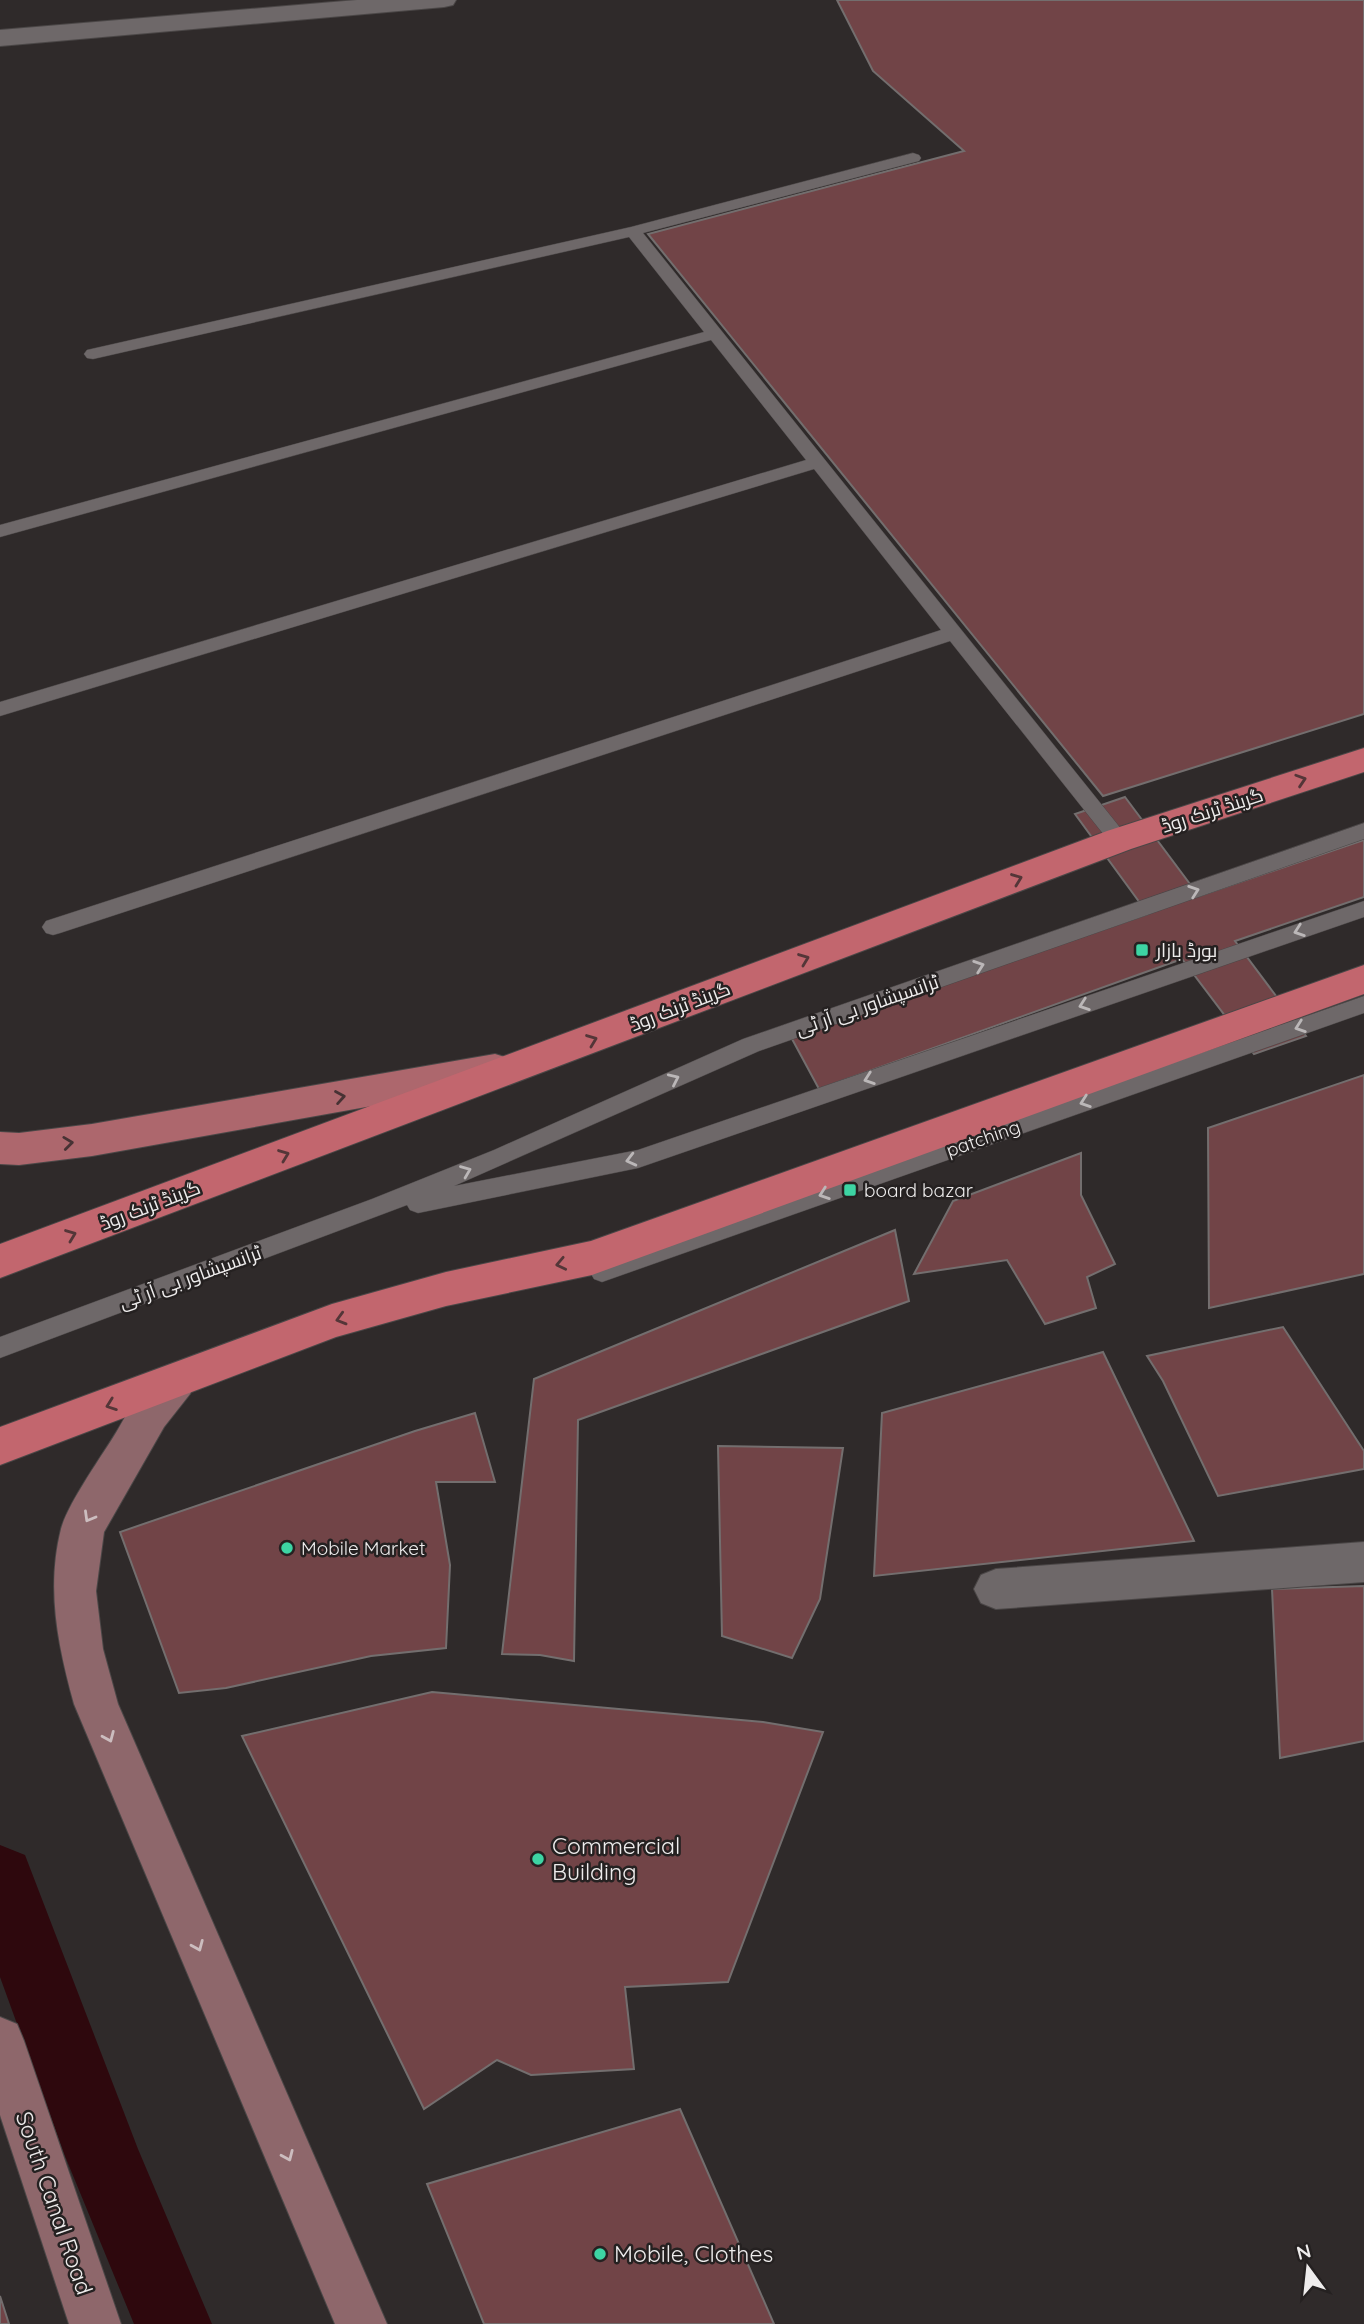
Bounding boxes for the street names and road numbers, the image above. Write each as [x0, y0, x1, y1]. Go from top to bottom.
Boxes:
street label: گرینڈ ٹرنک روڈ [1158, 782, 1266, 838]
street label: ٹرانسپشاور بی آر ٹی [792, 969, 942, 1041]
street label: گرینڈ ٹرنک روڈ [626, 976, 734, 1036]
street label: patching [943, 1114, 1023, 1162]
street label: گرینڈ ٹرنک روڈ [96, 1175, 204, 1235]
street label: ٹرانسپشاور بی آر ٹی [116, 1240, 265, 1314]
street label: South Canal Road [10, 2107, 99, 2298]

